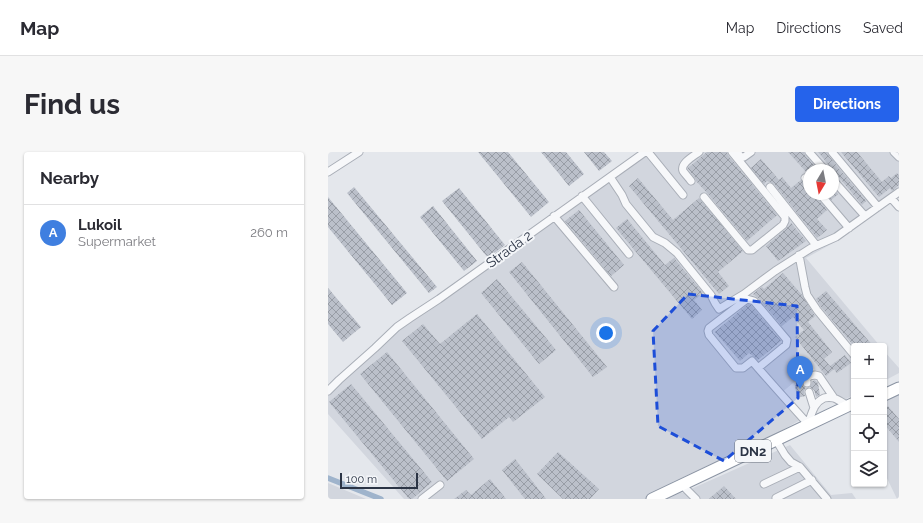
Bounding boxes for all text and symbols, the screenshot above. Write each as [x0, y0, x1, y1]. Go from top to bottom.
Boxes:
text: Map [20, 17, 59, 39]
text: Map [726, 20, 754, 36]
text: Directions [776, 20, 841, 36]
text: Saved [863, 20, 903, 36]
button: Directions [795, 86, 899, 122]
text: Find us [24, 88, 120, 121]
north arrow [803, 164, 839, 200]
text: Nearby [40, 168, 99, 188]
text: Lukoil [78, 216, 122, 234]
text: A [49, 225, 57, 240]
text: 260 m [250, 225, 288, 240]
street label: Strada 2 [483, 227, 535, 271]
text: Supermarket [78, 234, 156, 249]
your location [596, 323, 616, 343]
map controls [851, 343, 887, 487]
button: + [851, 343, 887, 379]
pin: A [787, 356, 813, 389]
button: − [851, 379, 887, 415]
button: locate [851, 415, 887, 451]
road number: DN2 [735, 440, 771, 462]
button: layers [851, 451, 887, 487]
scale bar [340, 471, 418, 490]
text: 100 m [346, 473, 377, 486]

